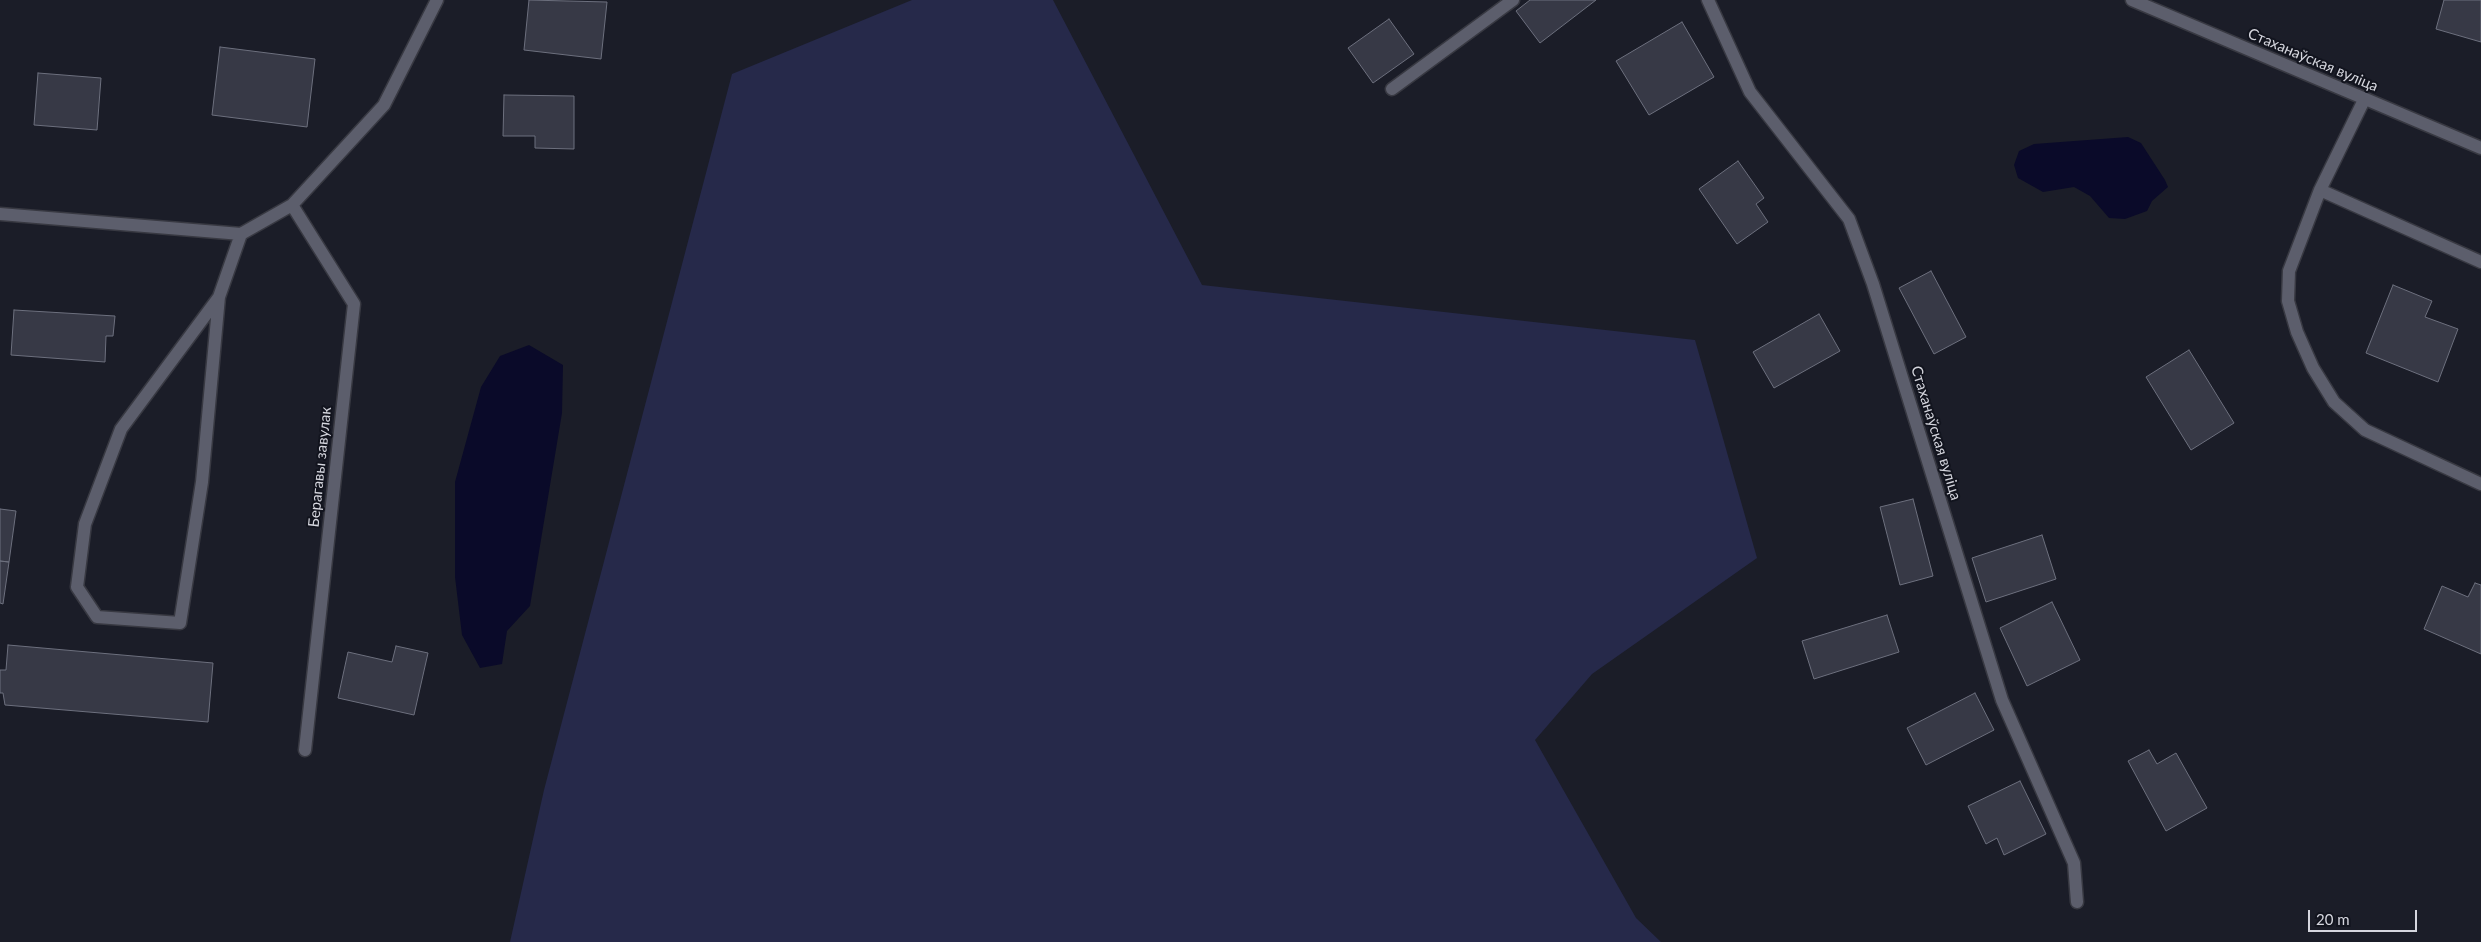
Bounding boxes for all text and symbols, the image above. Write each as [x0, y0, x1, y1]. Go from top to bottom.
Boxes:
street label: Стаханаўская вуліца [2245, 24, 2381, 96]
street label: Стаханаўская вуліца [1907, 364, 1965, 502]
street label: Берагавы завулак [305, 406, 335, 528]
scale bar [2311, 900, 2420, 932]
text: 20 m [2316, 910, 2350, 928]

